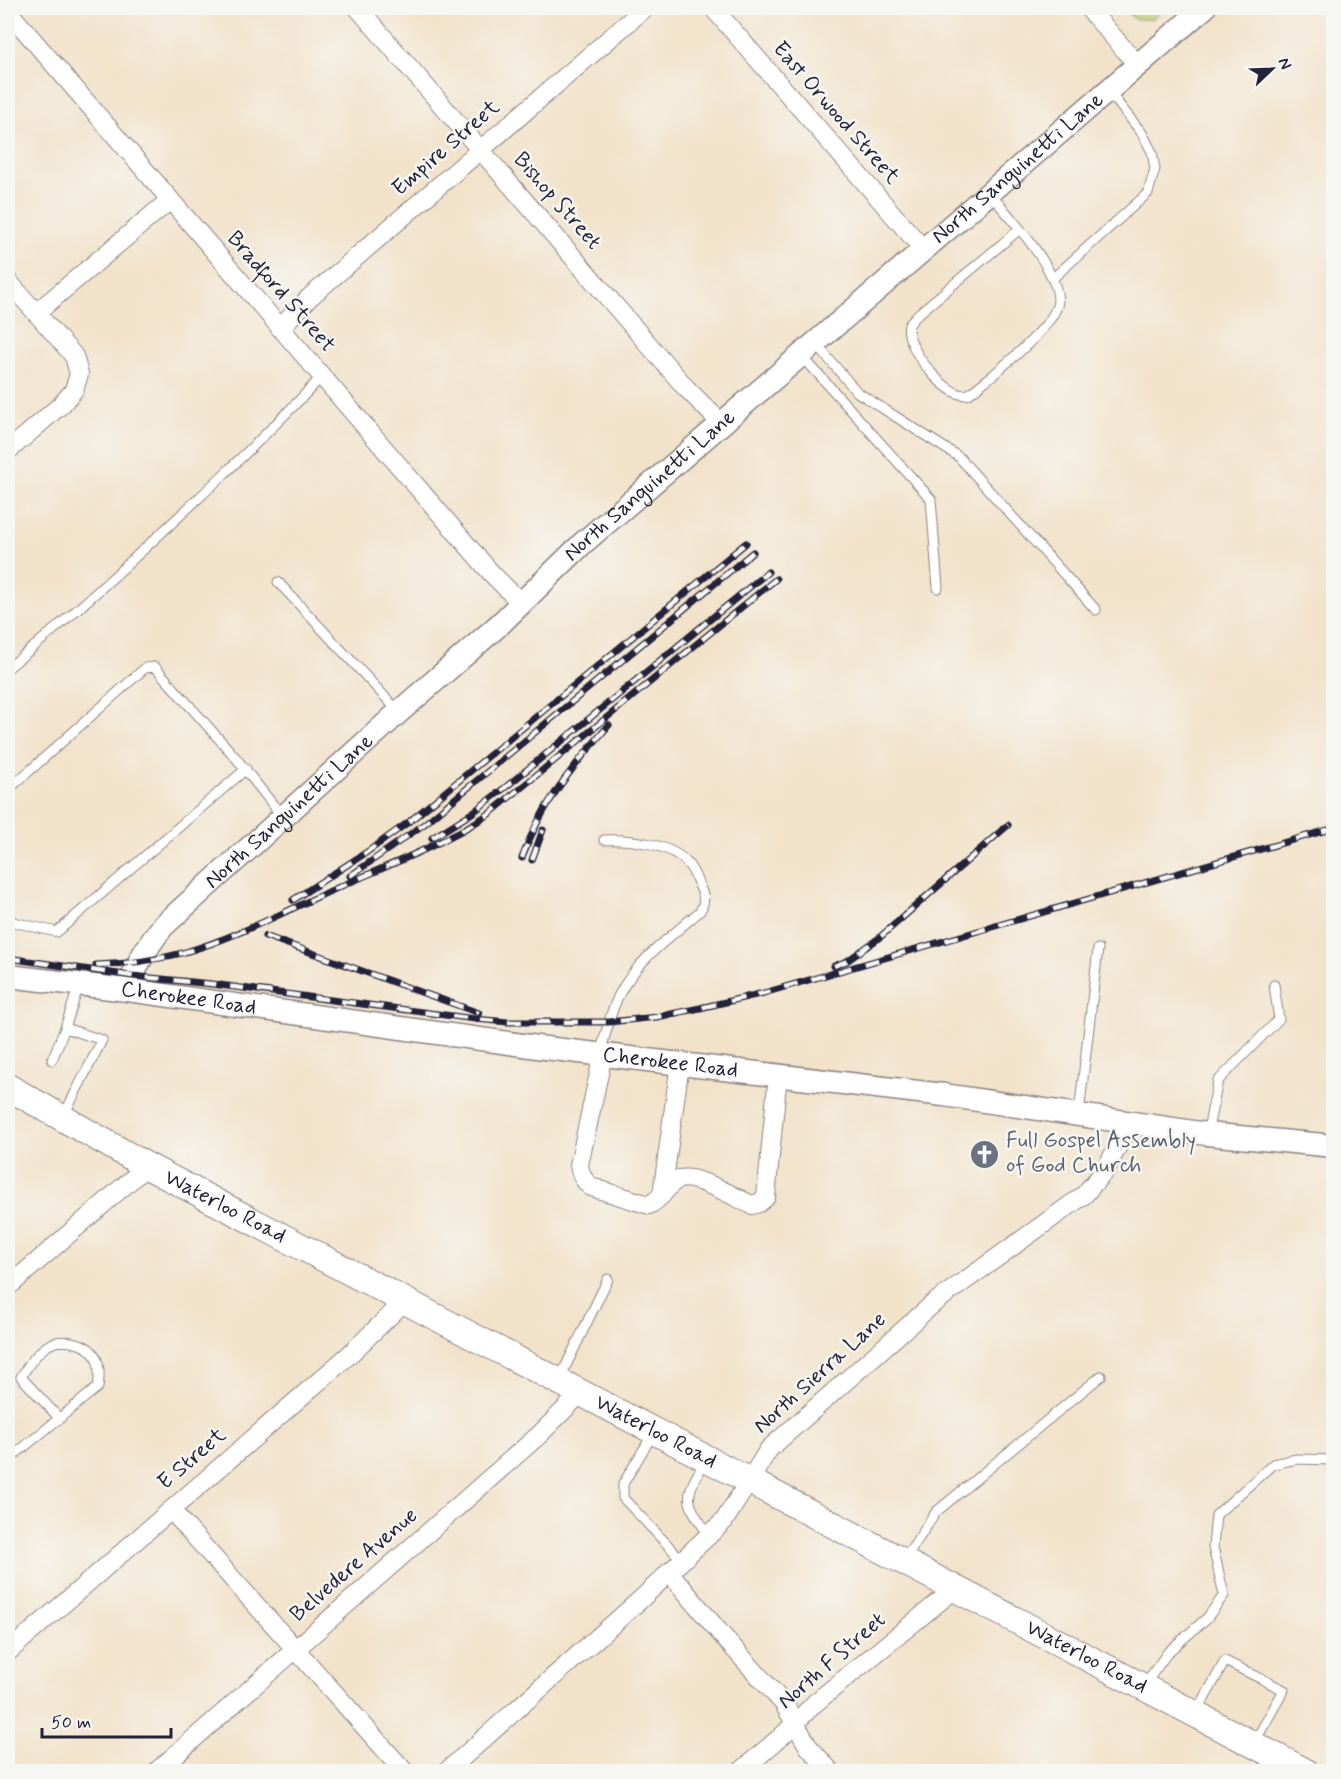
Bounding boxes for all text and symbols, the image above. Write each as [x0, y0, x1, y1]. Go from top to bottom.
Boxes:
street label: East Orwood Street [766, 36, 906, 190]
north arrow [1242, 39, 1302, 99]
text: N [1273, 55, 1296, 73]
street label: North Sanguinetti Lane [926, 86, 1110, 250]
street label: Empire Street [386, 94, 506, 202]
street label: Bishop Street [507, 146, 607, 256]
street label: Bradford Street [219, 225, 341, 360]
street label: North Sanguinetti Lane [558, 404, 742, 568]
street label: North Sanguinetti Lane [199, 728, 380, 895]
street label: Cherokee Road [119, 975, 258, 1022]
street label: Cherokee Road [601, 1041, 740, 1085]
place label: Full Gospel Assembly of God Church [1006, 1127, 1196, 1180]
church icon: Full Gospel Assembly of God Church [969, 1138, 1001, 1170]
street label: Waterloo Road [159, 1163, 291, 1250]
street label: North Sierra Lane [748, 1306, 892, 1440]
street label: Waterloo Road [590, 1389, 721, 1475]
street label: E Street [152, 1422, 232, 1496]
street label: Belvedere Avenue [284, 1502, 424, 1628]
street label: North F Street [772, 1607, 892, 1715]
street label: Waterloo Road [1021, 1614, 1152, 1701]
scale bar [42, 1701, 171, 1739]
text: 50 m [51, 1711, 91, 1735]

